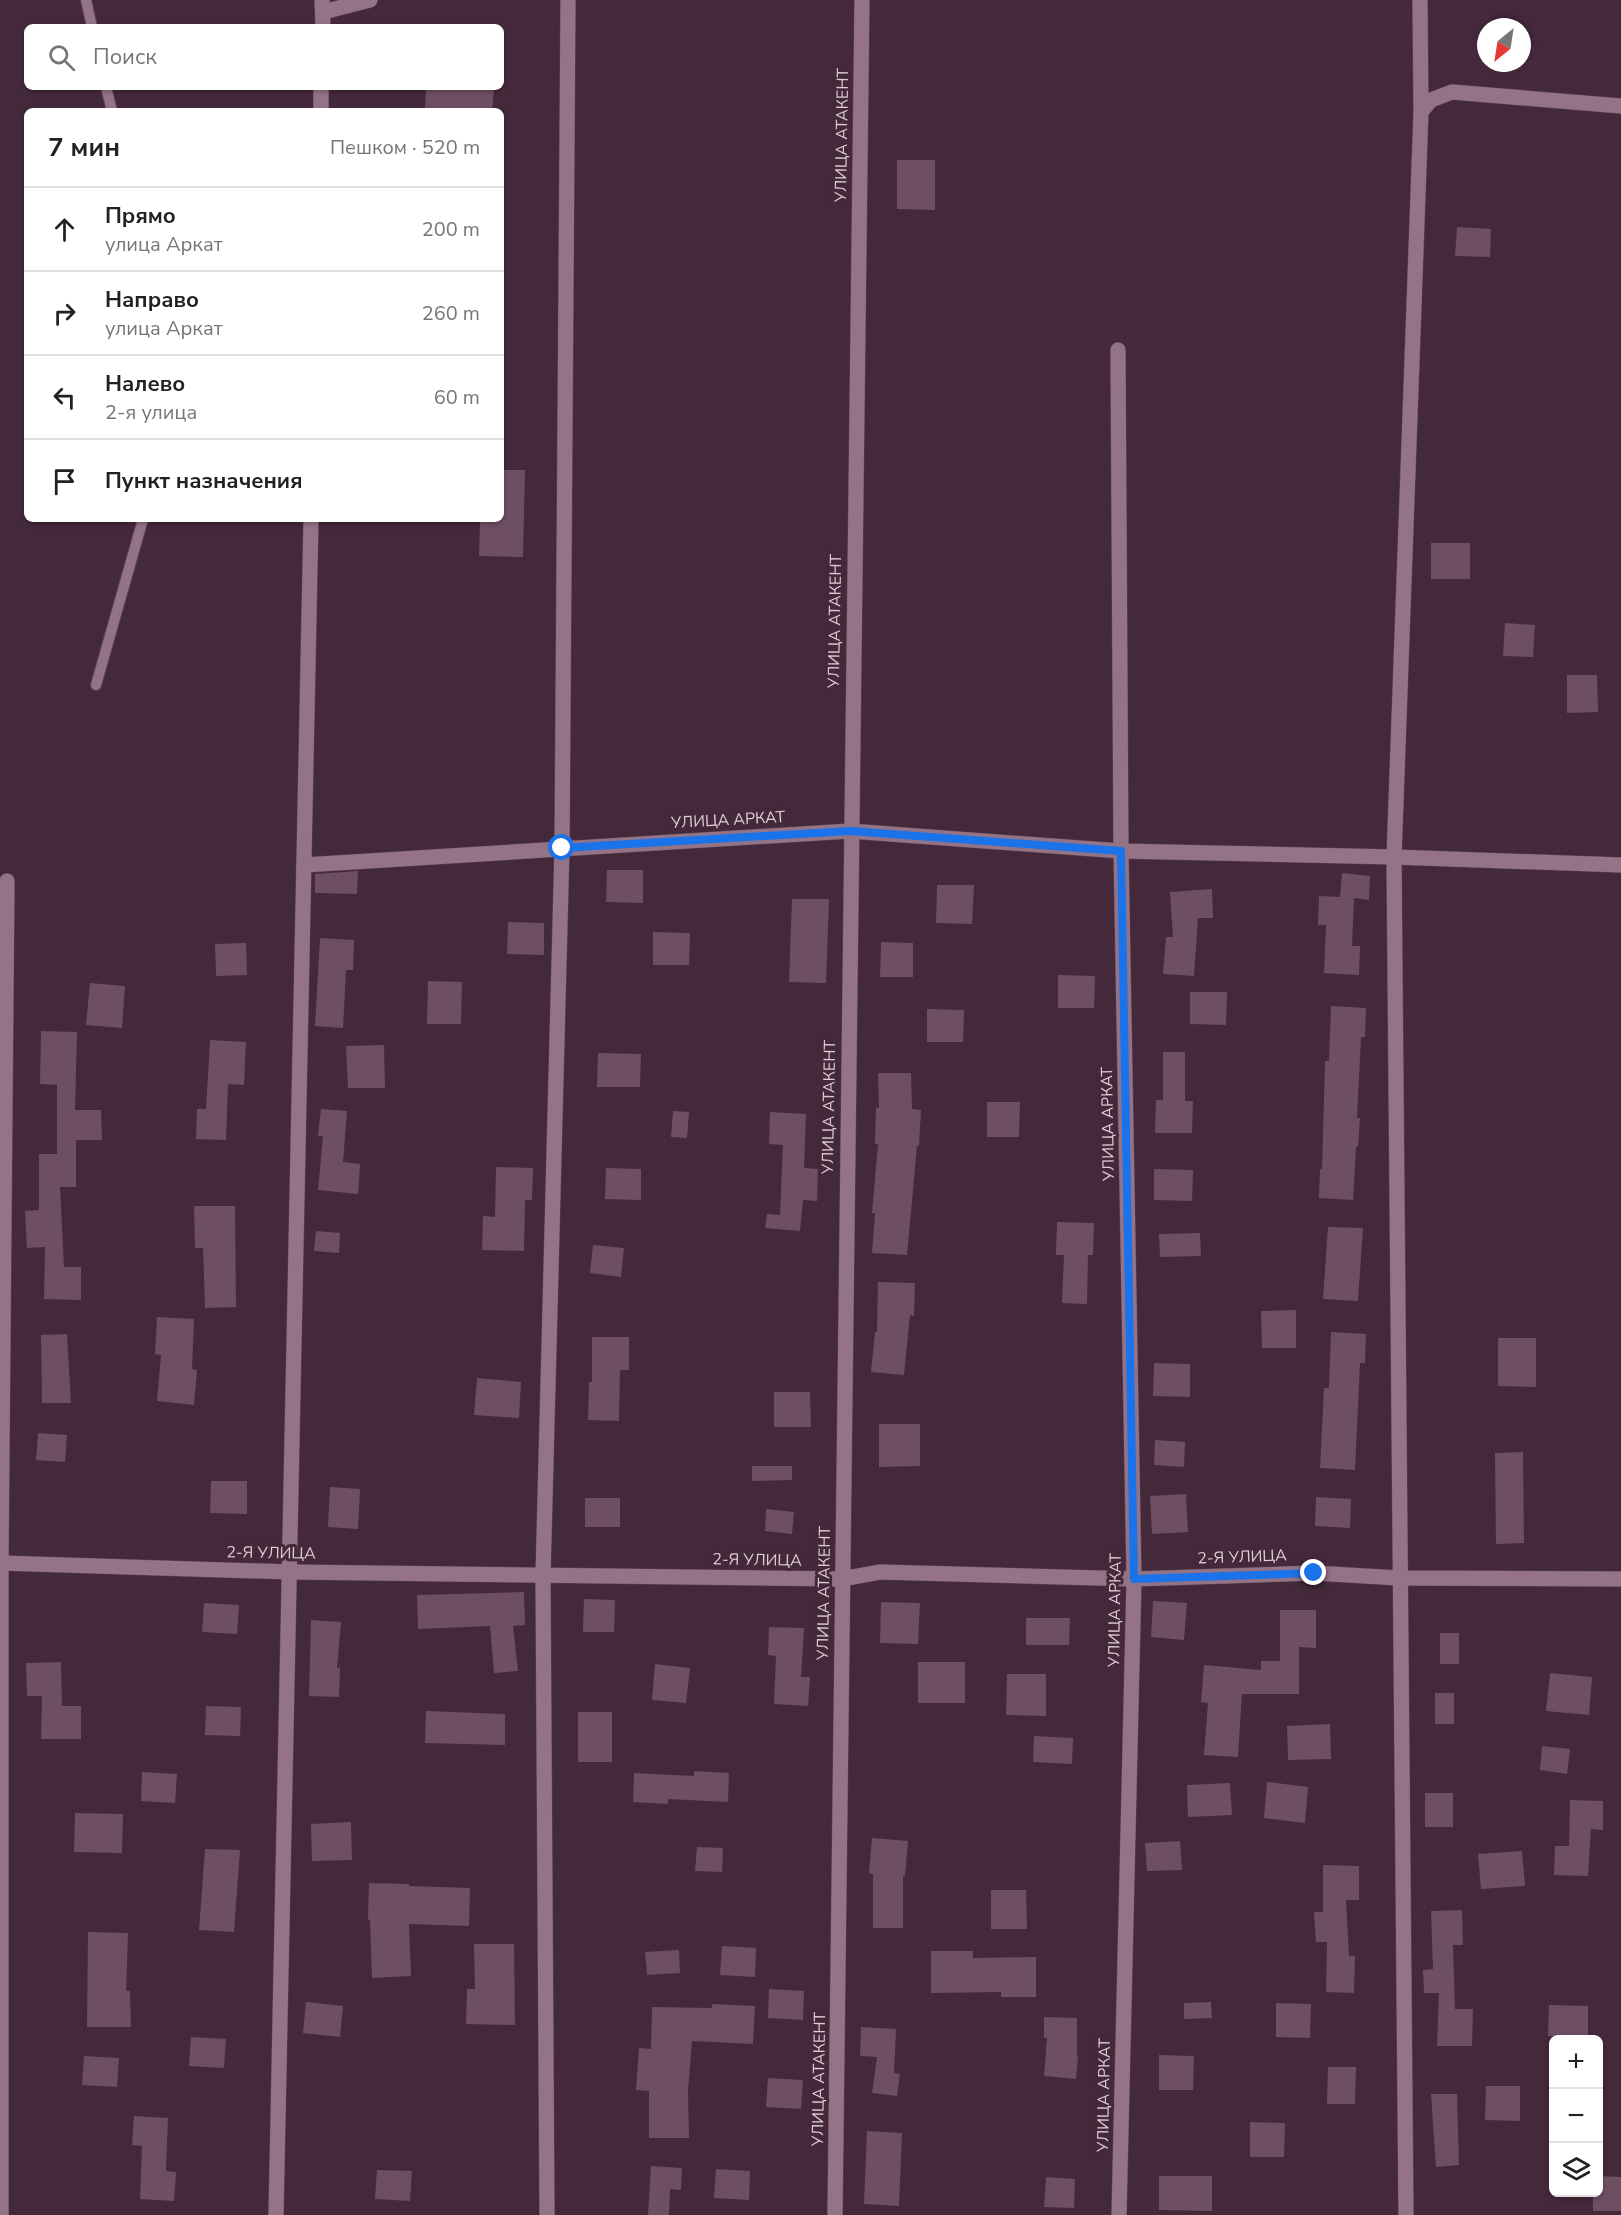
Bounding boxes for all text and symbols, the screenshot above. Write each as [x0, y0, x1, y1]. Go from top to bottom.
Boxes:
north arrow [1477, 18, 1531, 72]
search box [24, 24, 504, 90]
icon: search [45, 41, 78, 74]
text: Поиск [93, 42, 157, 72]
street label: УЛИЦА АТАКЕНТ [830, 67, 854, 203]
text: 7 мин [48, 130, 120, 165]
text: Пешком · 520 m [330, 134, 480, 161]
text: Прямо [105, 201, 176, 231]
icon: ahead [48, 213, 81, 246]
text: 200 m [422, 216, 480, 243]
text: улица Аркат [105, 231, 223, 258]
text: Направо [105, 285, 199, 315]
icon: right [48, 297, 81, 330]
text: 260 m [422, 300, 480, 327]
text: улица Аркат [105, 315, 223, 342]
text: Налево [105, 369, 185, 399]
icon: left [48, 381, 81, 414]
text: 60 m [434, 384, 480, 411]
text: 2-я улица [105, 399, 197, 426]
icon: arrive [48, 465, 81, 498]
text: Пункт назначения [105, 466, 303, 496]
street label: УЛИЦА АТАКЕНТ [823, 553, 847, 689]
street label: УЛИЦА АРКАТ [669, 806, 786, 834]
route start [548, 834, 574, 860]
street label: УЛИЦА АТАКЕНТ [817, 1039, 841, 1175]
street label: УЛИЦА АРКАТ [1096, 1066, 1120, 1182]
street label: УЛИЦА АТАКЕНТ [812, 1525, 836, 1661]
street label: 2-Я УЛИЦА [226, 1541, 316, 1565]
street label: 2-Я УЛИЦА [1197, 1544, 1287, 1570]
street label: 2-Я УЛИЦА [712, 1548, 802, 1572]
street label: УЛИЦА АРКАТ [1103, 1552, 1127, 1668]
route end [1300, 1559, 1326, 1585]
street label: УЛИЦА АТАКЕНТ [807, 2011, 831, 2147]
map controls [1549, 2035, 1603, 2197]
button: + [1549, 2035, 1603, 2089]
street label: УЛИЦА АРКАТ [1092, 2037, 1116, 2153]
button: − [1549, 2089, 1603, 2143]
button: layers [1549, 2143, 1603, 2197]

